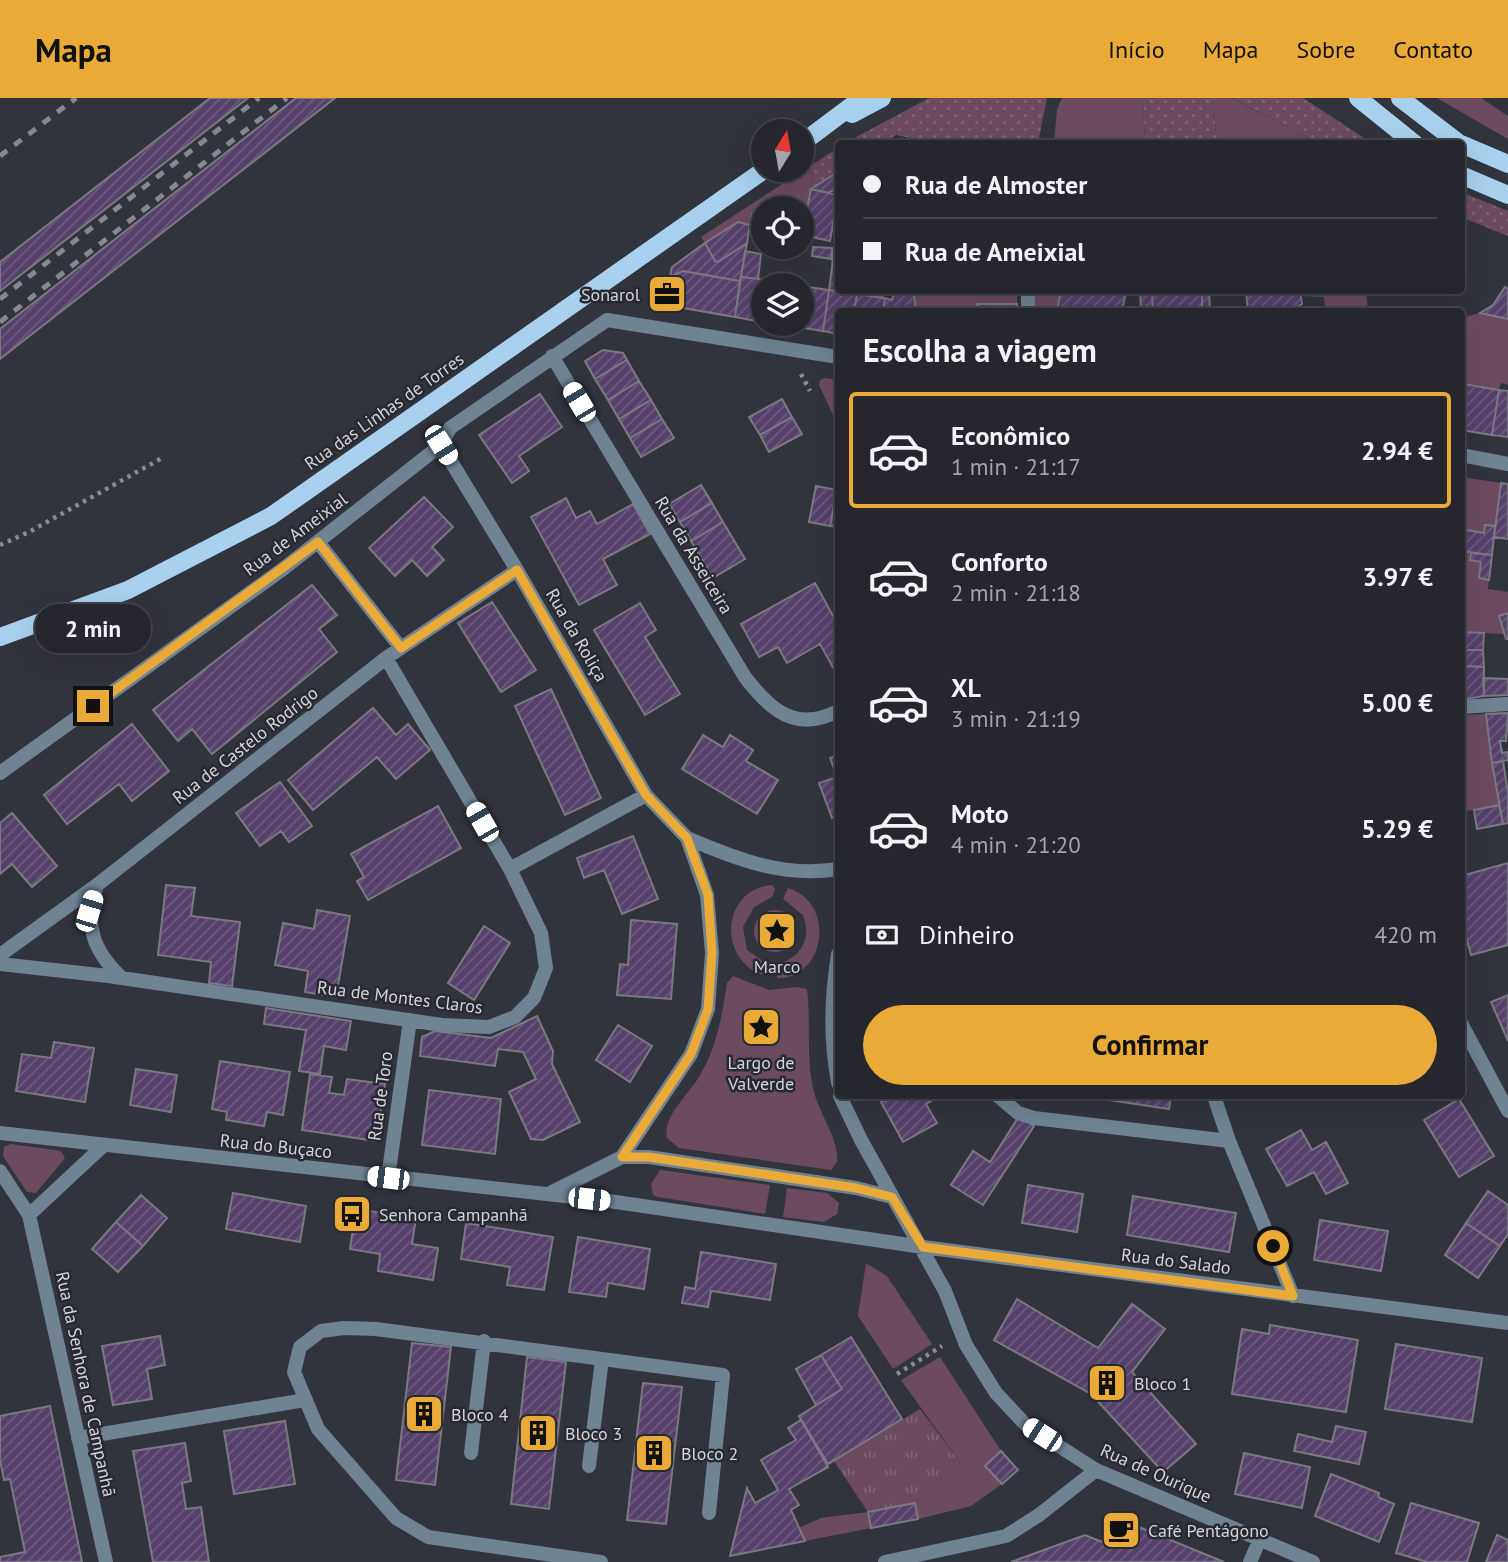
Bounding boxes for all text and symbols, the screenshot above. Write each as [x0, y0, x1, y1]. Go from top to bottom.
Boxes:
text: Mapa [35, 28, 112, 71]
text: Início [1108, 34, 1165, 65]
text: Mapa [1203, 34, 1258, 65]
text: Sobre [1296, 34, 1355, 65]
text: Contato [1393, 34, 1473, 65]
north arrow [751, 119, 814, 182]
map controls [751, 119, 814, 336]
text: Rua de Almoster [905, 168, 1087, 201]
button: locate [751, 196, 814, 259]
text: Rua de Ameixial [905, 235, 1085, 268]
office icon: Sonarol [646, 273, 688, 315]
button: layers [751, 273, 814, 336]
place label: Sonarol [581, 283, 641, 306]
text: Escolha a viagem [863, 329, 1097, 371]
street label: Rua das Linhas de Torres [300, 347, 468, 475]
car [560, 379, 599, 425]
icon: car [867, 419, 930, 482]
text: Econômico [951, 419, 1070, 452]
car [421, 422, 462, 468]
text: 2.94 € [1361, 434, 1433, 467]
text: 1 min · 21:17 [951, 452, 1081, 481]
street label: Rua de Ameixial [238, 487, 352, 581]
street label: Rua da Asseiceira [650, 492, 738, 618]
icon: car [867, 545, 930, 608]
text: Conforto [951, 545, 1048, 578]
text: 3.97 € [1362, 560, 1433, 593]
text: 2 min · 21:18 [951, 578, 1081, 607]
street label: Rua da Roliça [541, 584, 613, 686]
callout: 2 min [35, 604, 151, 654]
text: 2 min [65, 614, 121, 643]
icon: car [867, 671, 930, 734]
text: XL [951, 671, 981, 704]
street label: Rua de Castelo Rodrigo [168, 681, 322, 809]
text: 5.00 € [1361, 686, 1433, 719]
route end [77, 690, 109, 722]
text: 3 min · 21:19 [951, 704, 1081, 733]
icon: car [867, 797, 930, 860]
text: Moto [951, 797, 1009, 830]
car [463, 799, 502, 845]
text: 5.29 € [1361, 812, 1433, 845]
text: 4 min · 21:20 [951, 830, 1081, 859]
car [73, 888, 106, 934]
place icon: Marco [756, 910, 798, 952]
icon: cash [863, 916, 901, 954]
text: Dinheiro [919, 918, 1014, 951]
text: 420 m [1375, 920, 1437, 949]
place label: Marco [754, 955, 800, 978]
street label: Rua de Montes Claros [316, 975, 484, 1019]
button: Confirmar [863, 1005, 1437, 1085]
place icon: Largo de Valverde [740, 1006, 782, 1048]
street label: Rua de Toro [362, 1050, 398, 1142]
place label: Largo de Valverde [727, 1051, 794, 1095]
street label: Rua do Buçaco [219, 1129, 333, 1163]
car [366, 1165, 411, 1191]
car [568, 1186, 611, 1212]
bus stop icon: Senhora Campanhã [331, 1193, 373, 1235]
place label: Senhora Campanhã [379, 1203, 528, 1226]
route start [1257, 1230, 1289, 1262]
street label: Rua do Salado [1120, 1243, 1232, 1279]
street label: Rua da Senhora de Campanhã [51, 1269, 121, 1499]
building icon: Bloco 1 [1086, 1362, 1128, 1404]
place label: Bloco 1 [1134, 1372, 1191, 1395]
building icon: Bloco 4 [403, 1393, 445, 1435]
place label: Bloco 4 [451, 1403, 509, 1426]
building icon: Bloco 3 [517, 1412, 559, 1454]
car [1019, 1415, 1066, 1455]
place label: Bloco 3 [565, 1422, 622, 1445]
building icon: Bloco 2 [633, 1432, 675, 1474]
street label: Rua de Ourique [1097, 1438, 1215, 1508]
place label: Bloco 2 [681, 1442, 738, 1465]
cafe icon: Café Pentágono [1100, 1509, 1142, 1551]
place label: Café Pentágono [1148, 1519, 1269, 1542]

